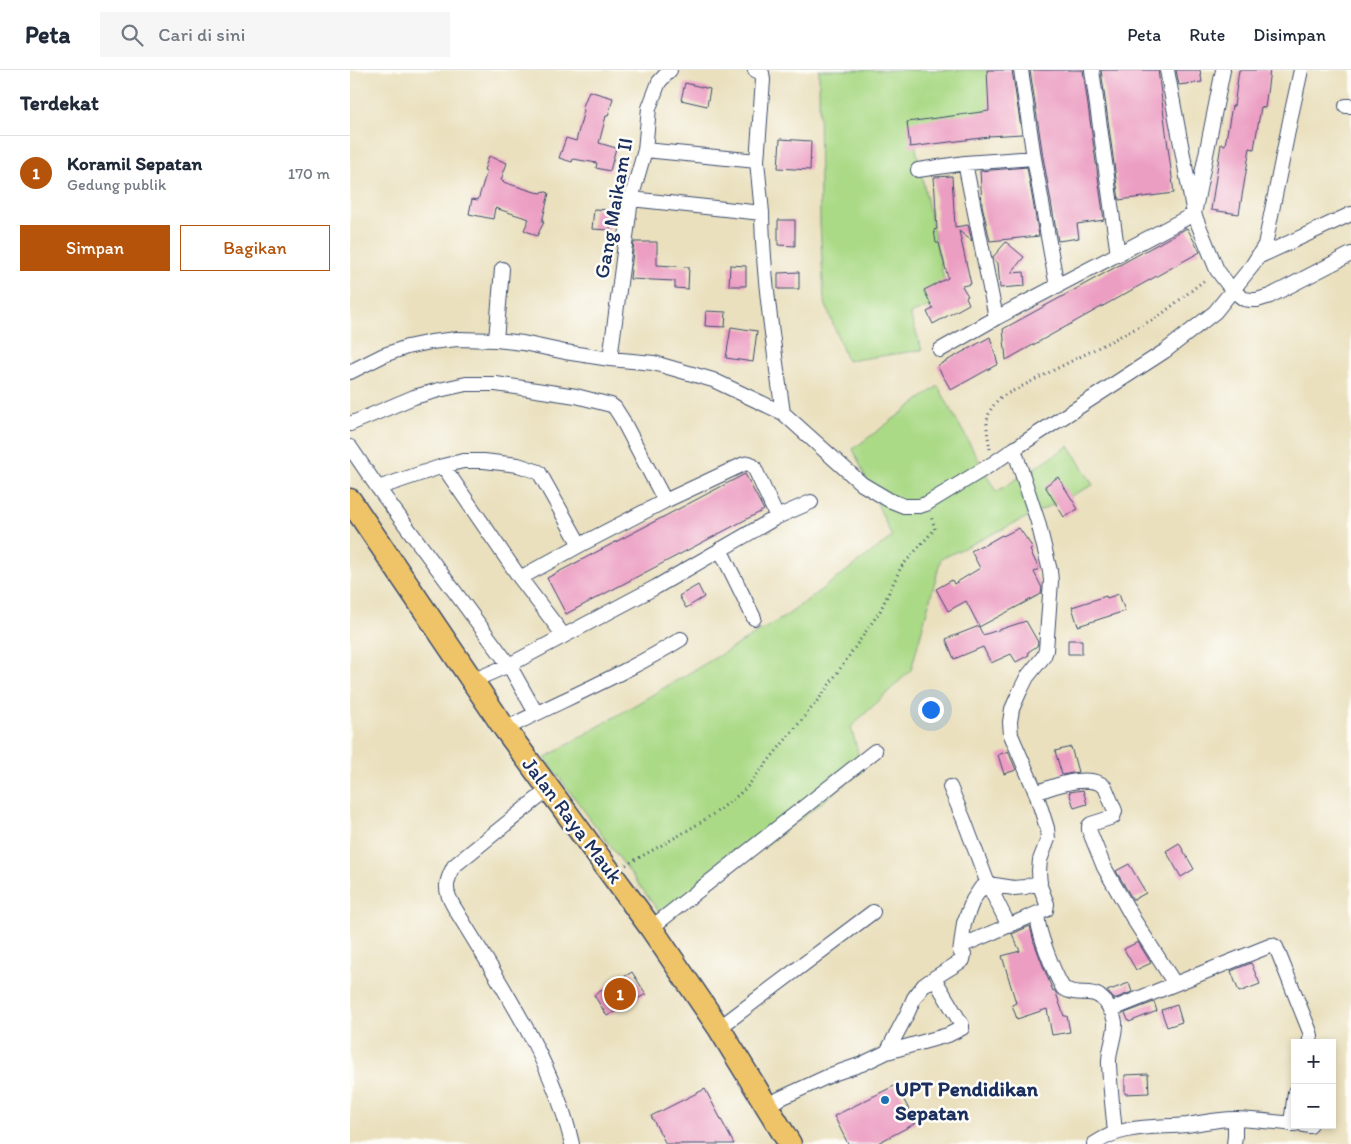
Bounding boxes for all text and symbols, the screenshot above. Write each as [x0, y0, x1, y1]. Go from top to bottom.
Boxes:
search box [100, 12, 450, 57]
text: Peta [25, 20, 70, 49]
icon: search [118, 21, 146, 49]
text: Cari di sini [158, 23, 245, 46]
text: Peta [1127, 24, 1161, 46]
text: Rute [1189, 24, 1225, 46]
text: Disimpan [1253, 24, 1326, 46]
text: Terdekat [20, 90, 99, 115]
street label: Gang Maikam II [588, 136, 638, 280]
text: Koramil Sepatan [67, 152, 202, 175]
text: 1 [32, 164, 40, 183]
text: 170 m [288, 164, 330, 183]
text: Gedung publik [67, 175, 166, 194]
button: Simpan [20, 225, 170, 271]
button: Bagikan [180, 225, 330, 271]
your location [918, 697, 944, 723]
street label: Jalan Raya Mauk [517, 752, 629, 888]
pin: 1 [604, 975, 636, 1013]
map controls [1291, 1039, 1336, 1129]
button: + [1291, 1039, 1336, 1084]
place label: UPT Pendidikan Sepatan [895, 1076, 1039, 1126]
button: − [1291, 1084, 1336, 1129]
marker: UPT Pendidikan Sepatan [879, 1094, 891, 1106]

